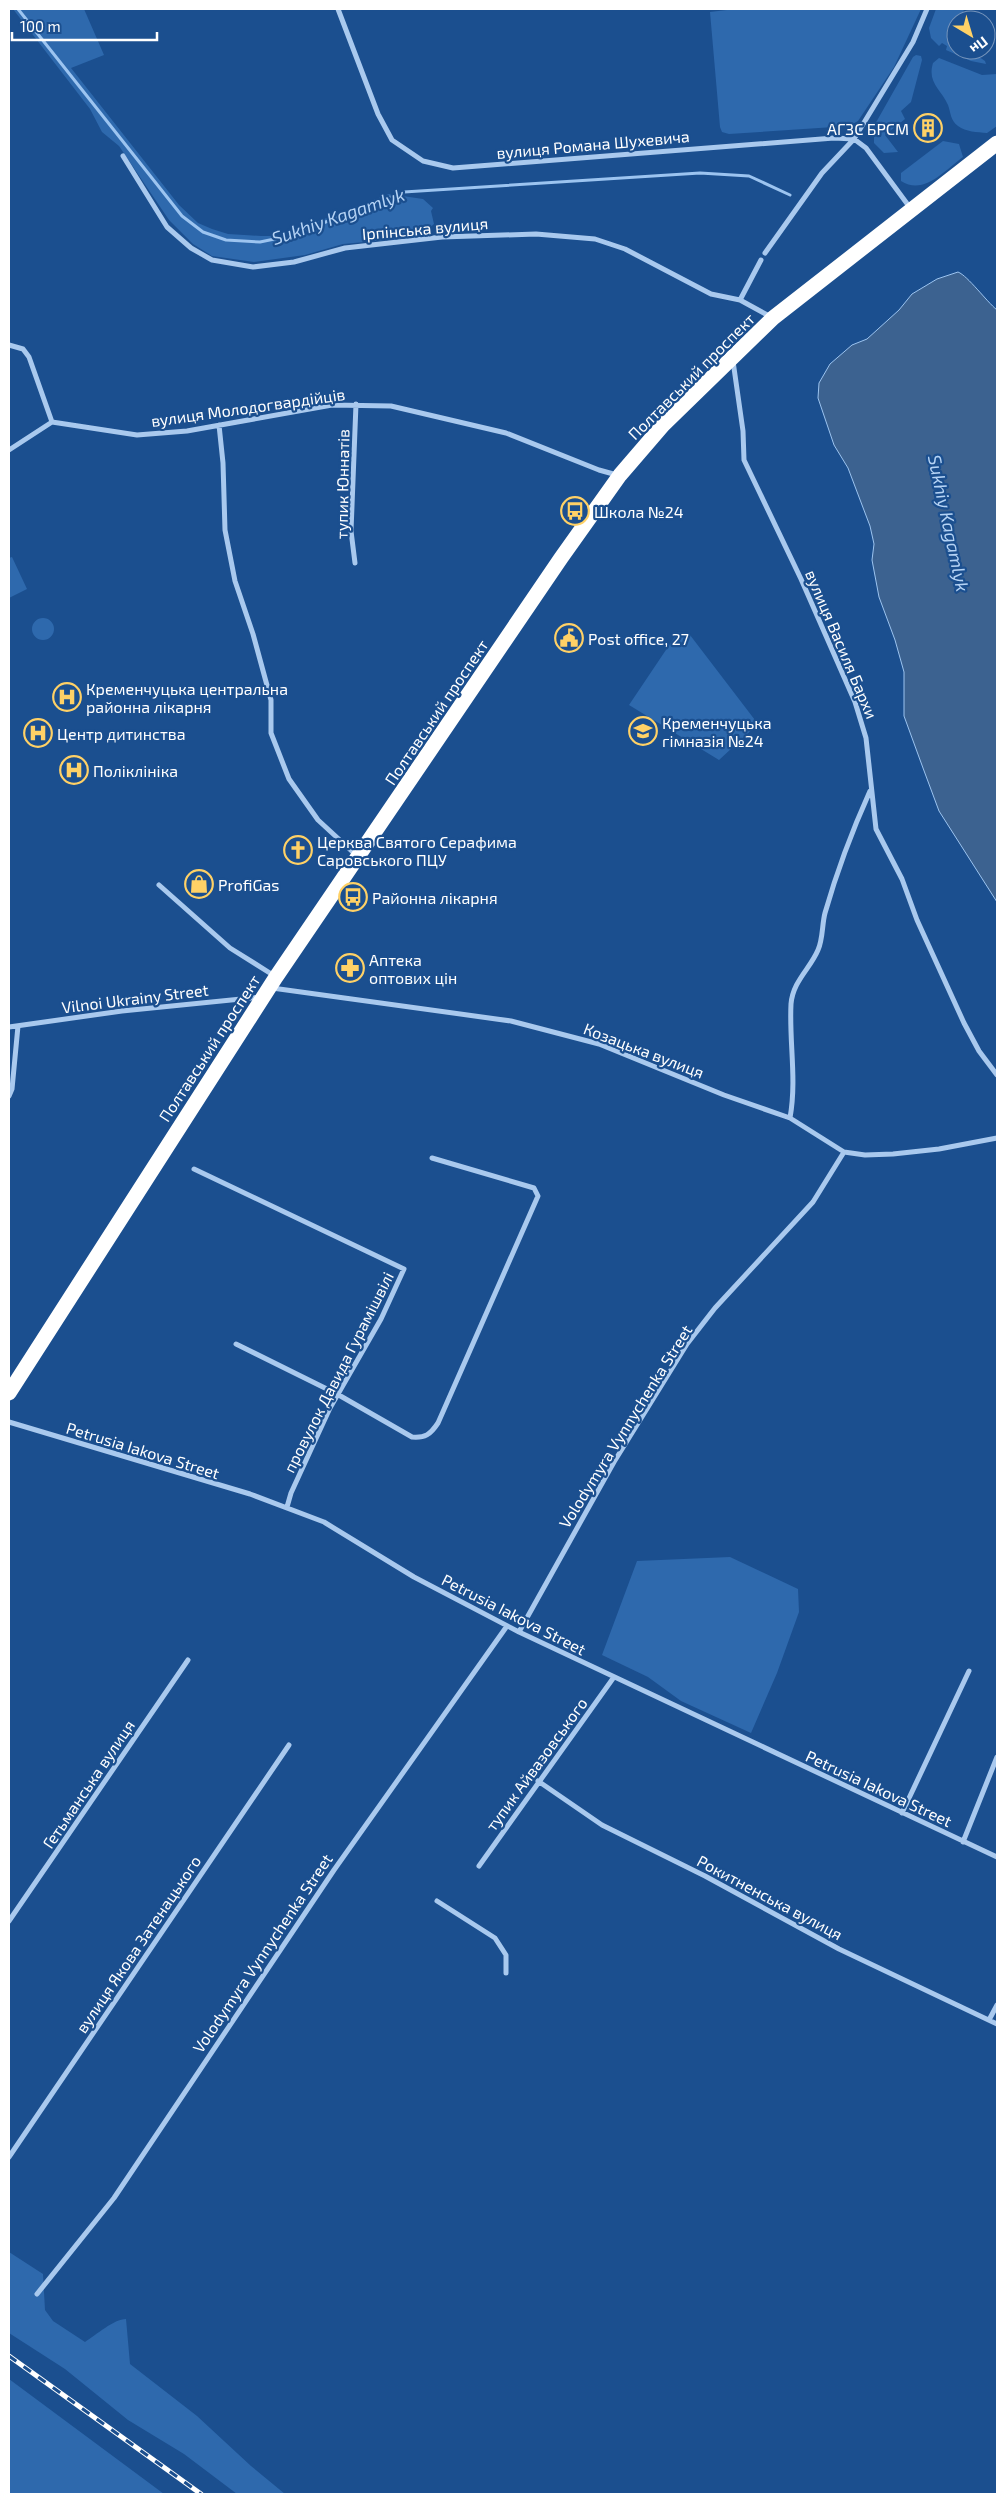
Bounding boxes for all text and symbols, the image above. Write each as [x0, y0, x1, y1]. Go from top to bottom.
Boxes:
scale bar [12, 10, 158, 42]
north arrow [946, 10, 996, 60]
text: 100 m [20, 17, 61, 35]
text: Пн [967, 33, 992, 58]
building icon: АГЗС БРСМ [913, 113, 943, 143]
place label: АГЗС БРСМ [827, 119, 909, 138]
street label: вулиця Романа Шухевича [496, 126, 690, 163]
water label: Sukhiy Kagamlyk [269, 183, 407, 249]
street label: Ірпінська вулиця [361, 213, 489, 244]
street label: Полтавський проспект [624, 309, 758, 443]
street label: вулиця Молодогвардійців [150, 384, 346, 431]
street label: тупик Юннатів [332, 429, 353, 539]
water label: Sukhiy Kagamlyk [924, 453, 974, 593]
bus stop icon: Школа №24 [560, 496, 590, 526]
place label: Школа №24 [594, 502, 684, 521]
street label: вулиця Василя Бархи [801, 567, 882, 722]
public building icon: Post office, 27 [554, 623, 584, 653]
place label: Post office, 27 [588, 629, 689, 648]
street label: Полтавський проспект [380, 636, 492, 788]
place label: Кременчуцька центральна районна лікарня [86, 679, 288, 716]
hospital icon: Кременчуцька центральна районна лікарня [52, 682, 82, 712]
place label: Кременчуцька гімназія №24 [662, 713, 772, 750]
school or university icon: Кременчуцька гімназія №24 [628, 716, 658, 746]
hospital icon: Центр дитинства [23, 718, 53, 748]
place label: Центр дитинства [57, 724, 185, 743]
hospital icon: Поліклініка [59, 755, 89, 785]
place label: Поліклініка [93, 761, 178, 780]
place label: Церква Святого Серафима Саровського ПЦУ [317, 832, 517, 869]
church icon: Церква Святого Серафима Саровського ПЦУ [283, 835, 313, 865]
shop icon: ProfiGas [184, 869, 214, 899]
place label: ProfiGas [218, 875, 279, 894]
bus stop icon: Районна лікарня [338, 882, 368, 912]
place label: Районна лікарня [372, 888, 498, 907]
place label: Аптека оптових цін [369, 950, 457, 987]
pharmacy icon: Аптека оптових цін [335, 953, 365, 983]
street label: Полтавський проспект [154, 971, 264, 1125]
street label: Vilnoi Ukrainy Street [60, 980, 210, 1016]
street label: Козацька вулиця [581, 1018, 707, 1083]
street label: провулок Давида Гурамішвілі [279, 1268, 398, 1476]
street label: Volodymyra Vynnychenka Street [554, 1321, 696, 1531]
street label: Petrusia Iakova Street [64, 1418, 222, 1482]
street label: Petrusia Iakova Street [439, 1569, 589, 1659]
street label: тупик Айвазовського [481, 1694, 592, 1835]
street label: Гетьманська вулиця [38, 1716, 139, 1852]
street label: Petrusia Iakova Street [803, 1746, 955, 1830]
street label: Volodymyra Vynnychenka Street [188, 1850, 336, 2056]
street label: Рокитненська вулиця [694, 1851, 846, 1944]
street label: вулиця Якова Затенацького [72, 1852, 205, 2037]

